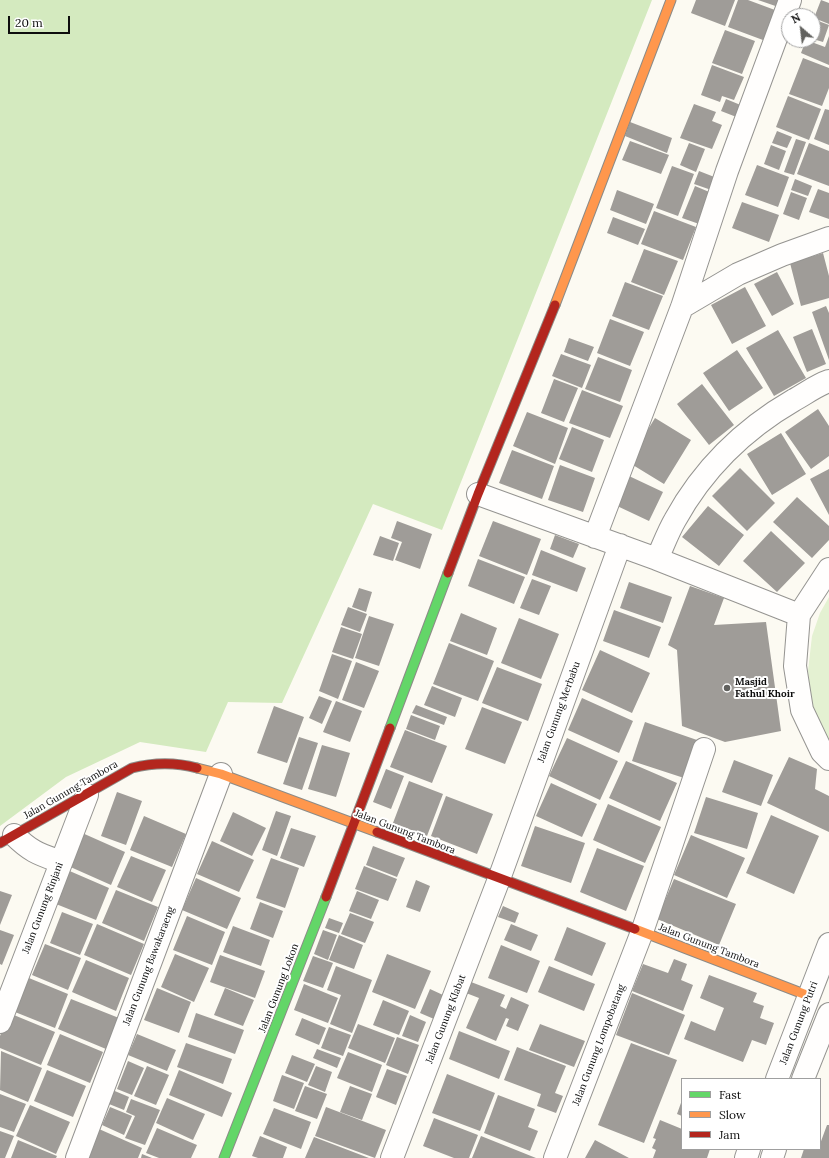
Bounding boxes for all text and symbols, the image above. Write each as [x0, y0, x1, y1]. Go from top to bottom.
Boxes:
scale bar [10, 8, 72, 34]
north arrow [781, 8, 821, 48]
text: N [789, 10, 803, 26]
text: 20 m [15, 15, 43, 30]
street label: Jalan Gunung Merbabu [535, 660, 583, 764]
place label: Masjid Fathul Khoir [735, 676, 795, 700]
marker: Masjid Fathul Khoir [722, 683, 732, 693]
street label: Jalan Gunung Tambora [22, 758, 120, 822]
street label: Jalan Gunung Tambora [353, 807, 457, 857]
street label: Jalan Gunung Rinjani [20, 861, 66, 955]
street label: Jalan Gunung Bawakaraeng [121, 905, 177, 1027]
street label: Jalan Gunung Tambora [657, 921, 761, 971]
street label: Jalan Gunung Lokon [257, 942, 301, 1034]
street label: Jalan Gunung Klabat [423, 973, 469, 1065]
street label: Jalan Gunung Putri [778, 980, 820, 1066]
street label: Jalan Gunung Lompobatang [570, 983, 628, 1107]
legend [681, 1078, 821, 1150]
text: Fast [719, 1087, 742, 1102]
text: Slow [719, 1107, 746, 1122]
text: Jam [719, 1127, 740, 1142]

